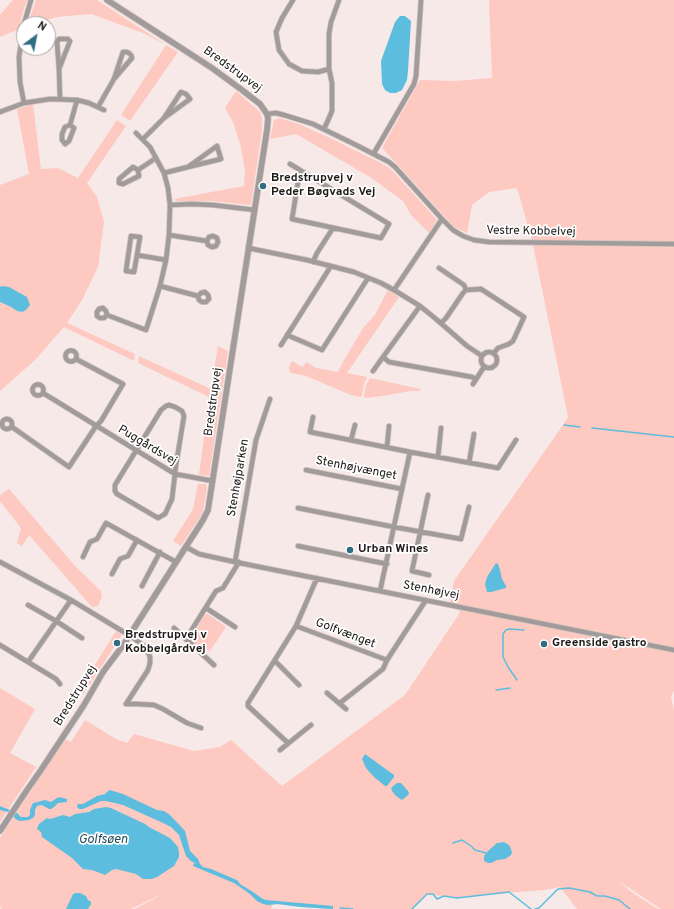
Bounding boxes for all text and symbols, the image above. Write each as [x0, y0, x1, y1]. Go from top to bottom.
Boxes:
north arrow [16, 16, 56, 56]
text: N [35, 19, 49, 35]
street label: Bredstrupvej [200, 44, 264, 96]
place label: Bredstrupvej v Peder Bøgvads Vej [271, 172, 375, 200]
marker: Bredstrupvej v Peder Bøgvads Vej [258, 181, 268, 191]
street label: Vestre Kobbelvej [486, 224, 576, 240]
street label: Bredstrupvej [202, 367, 226, 437]
street label: Puggårdsvej [115, 423, 179, 469]
street label: Stenhøjparken [225, 438, 253, 518]
street label: Stenhøjvænget [314, 454, 398, 484]
place label: Urban Wines [358, 543, 429, 557]
marker: Urban Wines [345, 545, 355, 555]
street label: Stenhøjvej [402, 578, 460, 604]
street label: Golfvænget [313, 616, 377, 652]
place label: Bredstrupvej v Kobbelgårdvej [125, 629, 207, 657]
place label: Greenside gastro [552, 637, 647, 651]
marker: Bredstrupvej v Kobbelgårdvej [112, 638, 122, 648]
marker: Greenside gastro [539, 639, 549, 649]
street label: Bredstrupvej [52, 663, 100, 729]
water label: Golfsøen [78, 832, 128, 848]

